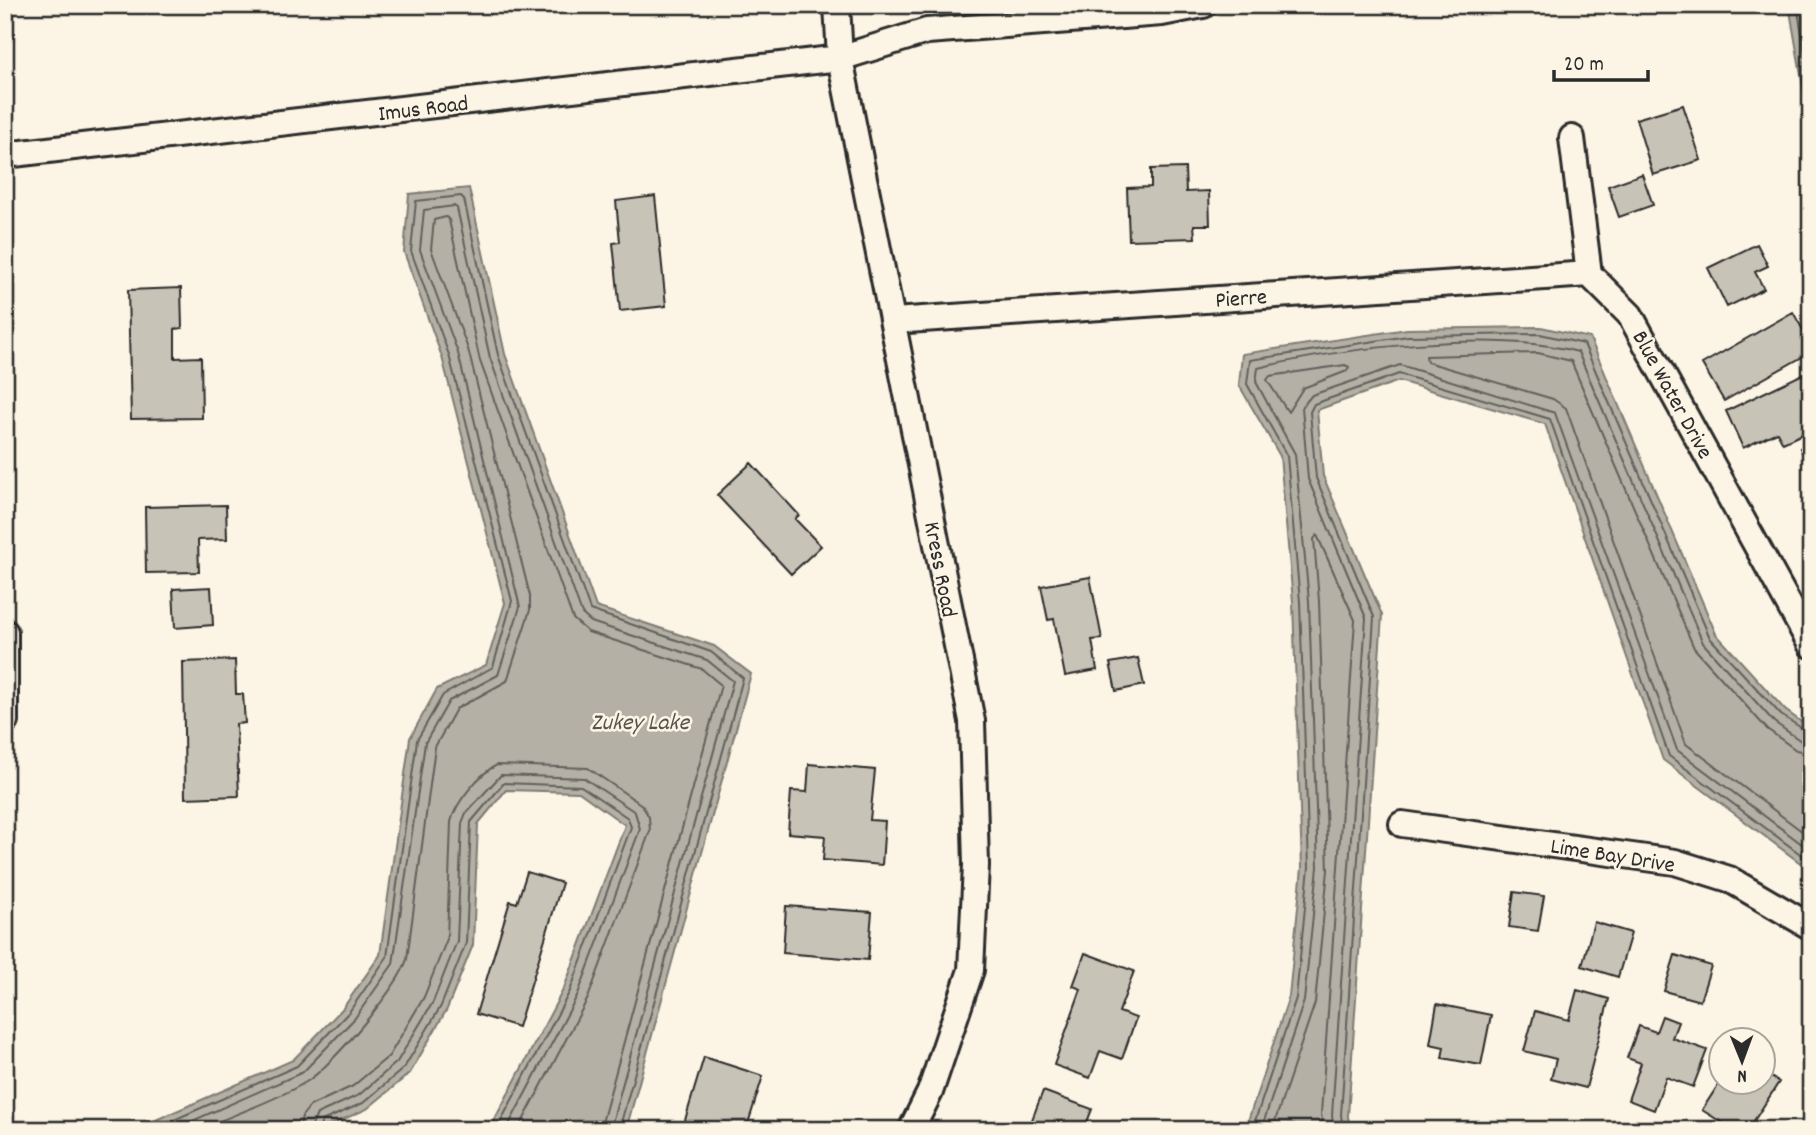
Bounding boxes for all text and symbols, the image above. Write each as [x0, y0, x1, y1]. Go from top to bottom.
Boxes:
scale bar [1554, 38, 1648, 82]
text: 20 m [1564, 51, 1604, 81]
street label: Imus Road [376, 89, 471, 132]
street label: Pierre [1214, 282, 1268, 319]
street label: Blue Water Drive [1622, 325, 1720, 466]
street label: Kress Road [913, 519, 964, 620]
water label: Zukey Lake [591, 707, 690, 741]
street label: Lime Bay Drive [1548, 831, 1677, 884]
north arrow [1708, 1026, 1778, 1096]
text: N [1737, 1061, 1747, 1088]

